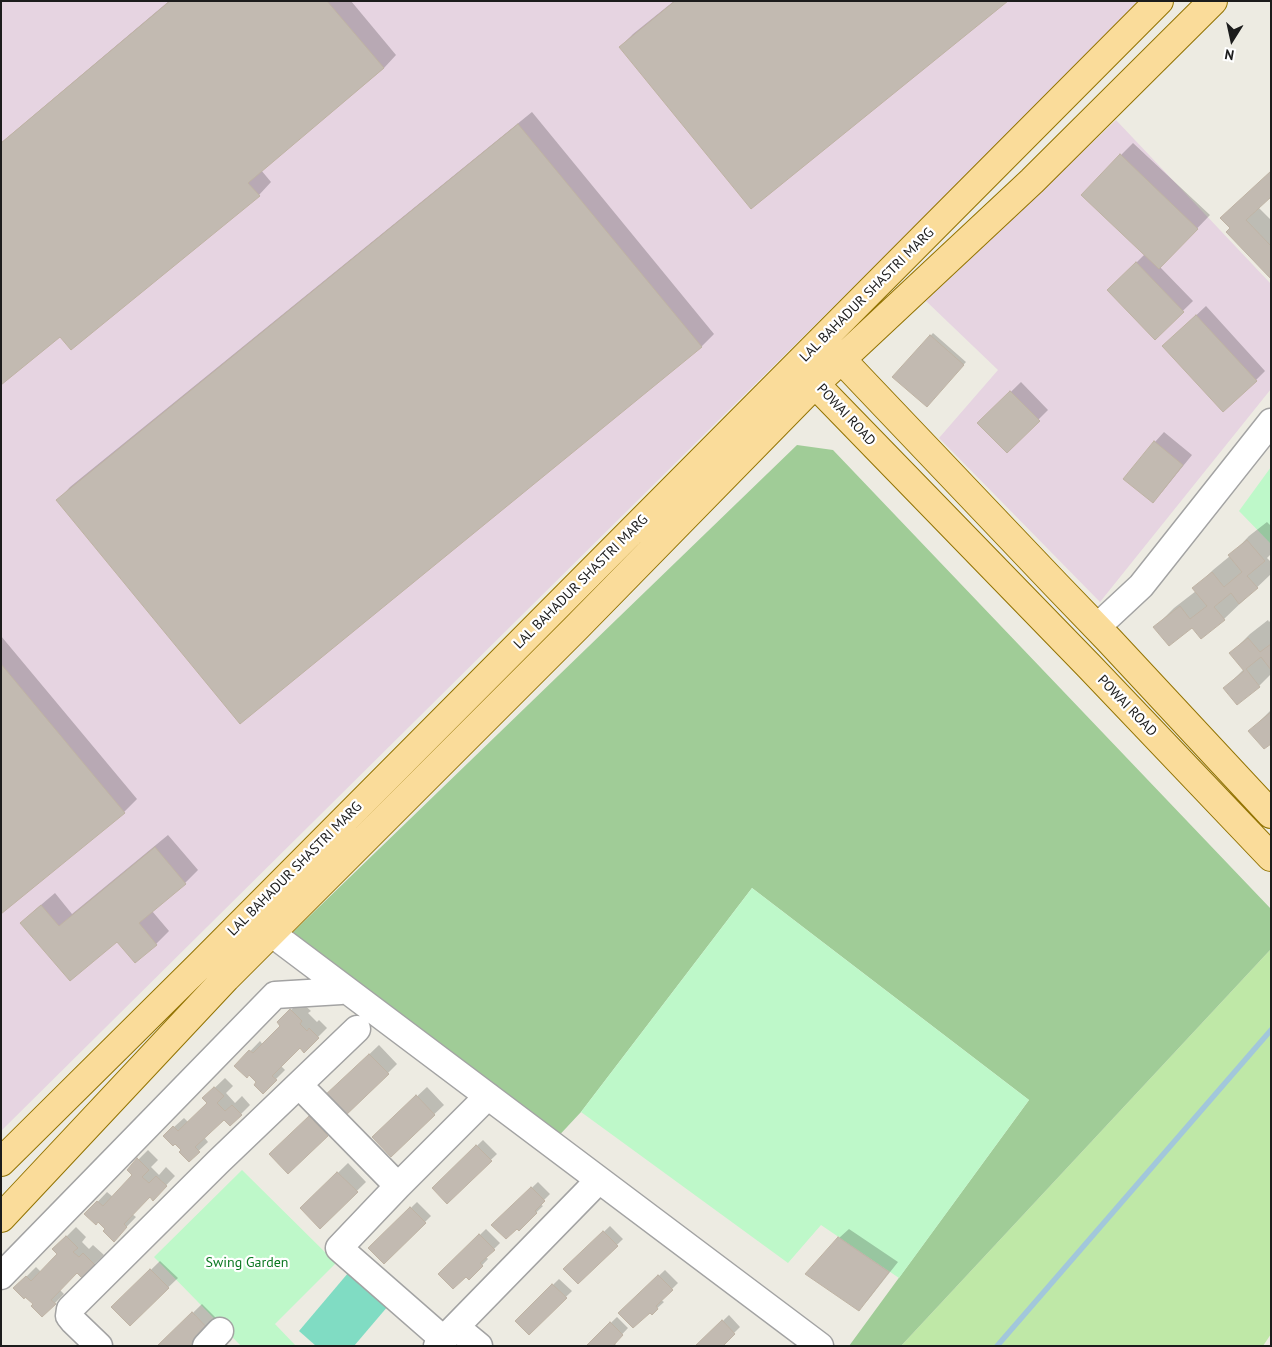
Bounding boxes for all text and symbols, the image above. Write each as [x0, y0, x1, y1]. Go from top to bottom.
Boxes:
north arrow [1207, 15, 1257, 65]
text: N [1223, 45, 1235, 64]
street label: LAL BAHADUR SHASTRI MARG [796, 224, 938, 366]
street label: POWAI ROAD [813, 381, 879, 449]
street label: LAL BAHADUR SHASTRI MARG [510, 511, 652, 653]
street label: POWAI ROAD [1094, 672, 1160, 740]
street label: LAL BAHADUR SHASTRI MARG [224, 798, 366, 940]
park label: Swing Garden [206, 1255, 288, 1271]

